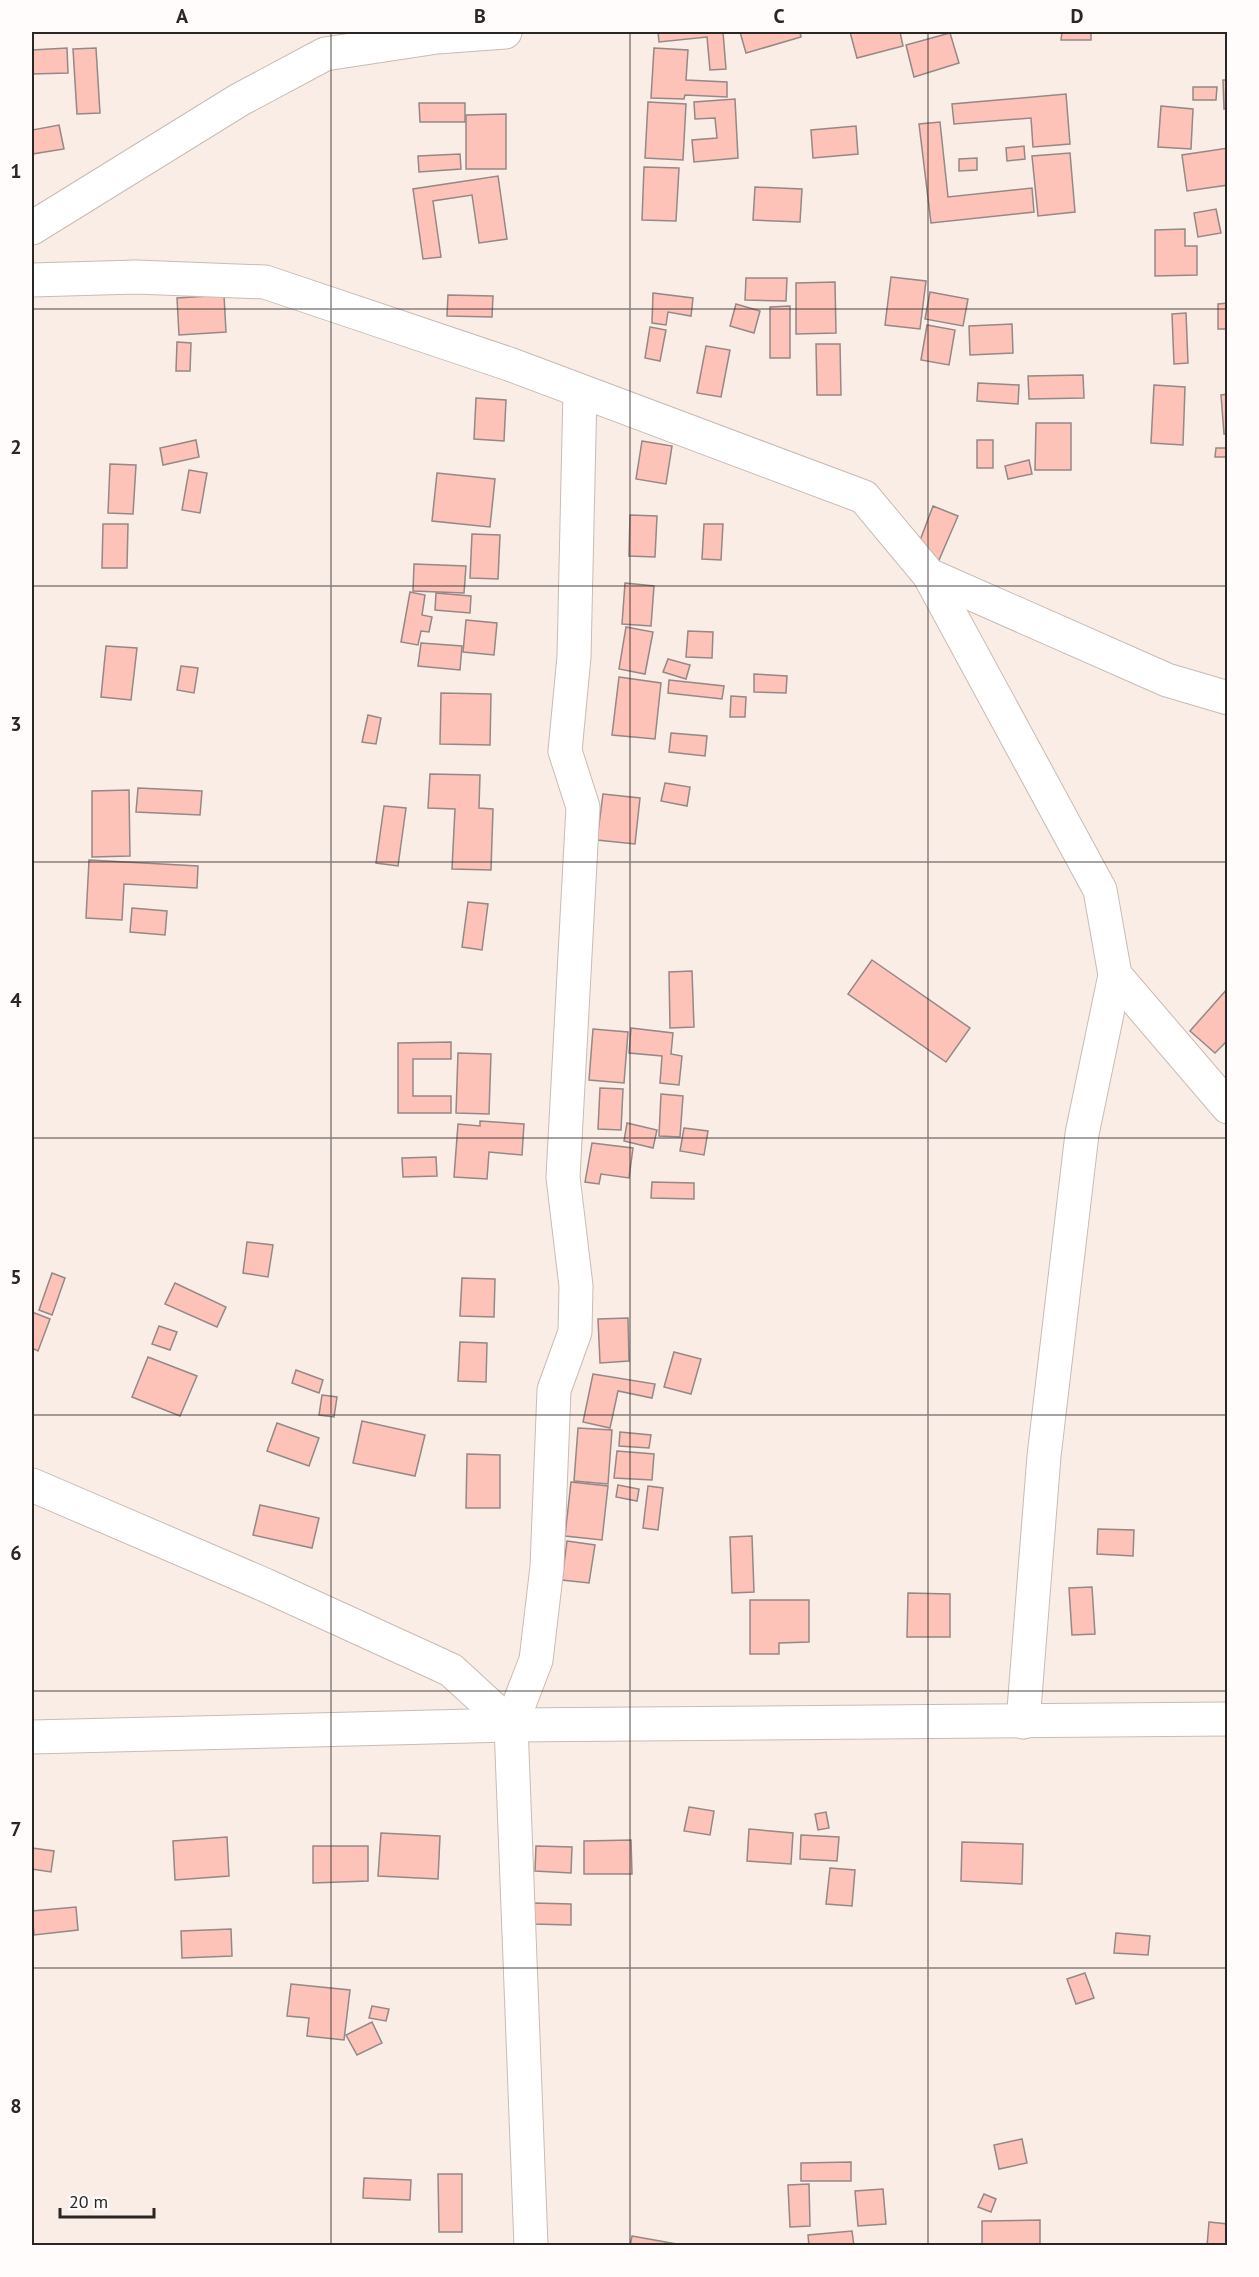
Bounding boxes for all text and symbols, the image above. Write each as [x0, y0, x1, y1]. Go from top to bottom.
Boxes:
text: A [176, 3, 189, 29]
text: B [474, 3, 486, 29]
text: C [773, 3, 785, 29]
text: D [1071, 3, 1084, 29]
text: 1 [10, 158, 22, 184]
text: 2 [10, 434, 22, 460]
text: 3 [10, 711, 22, 737]
text: 4 [10, 987, 22, 1013]
text: 5 [10, 1264, 22, 1290]
text: 6 [10, 1540, 22, 1566]
text: 7 [10, 1816, 22, 1842]
text: 8 [10, 2093, 22, 2119]
scale bar [60, 2181, 154, 2219]
text: 20 m [69, 2190, 108, 2213]

